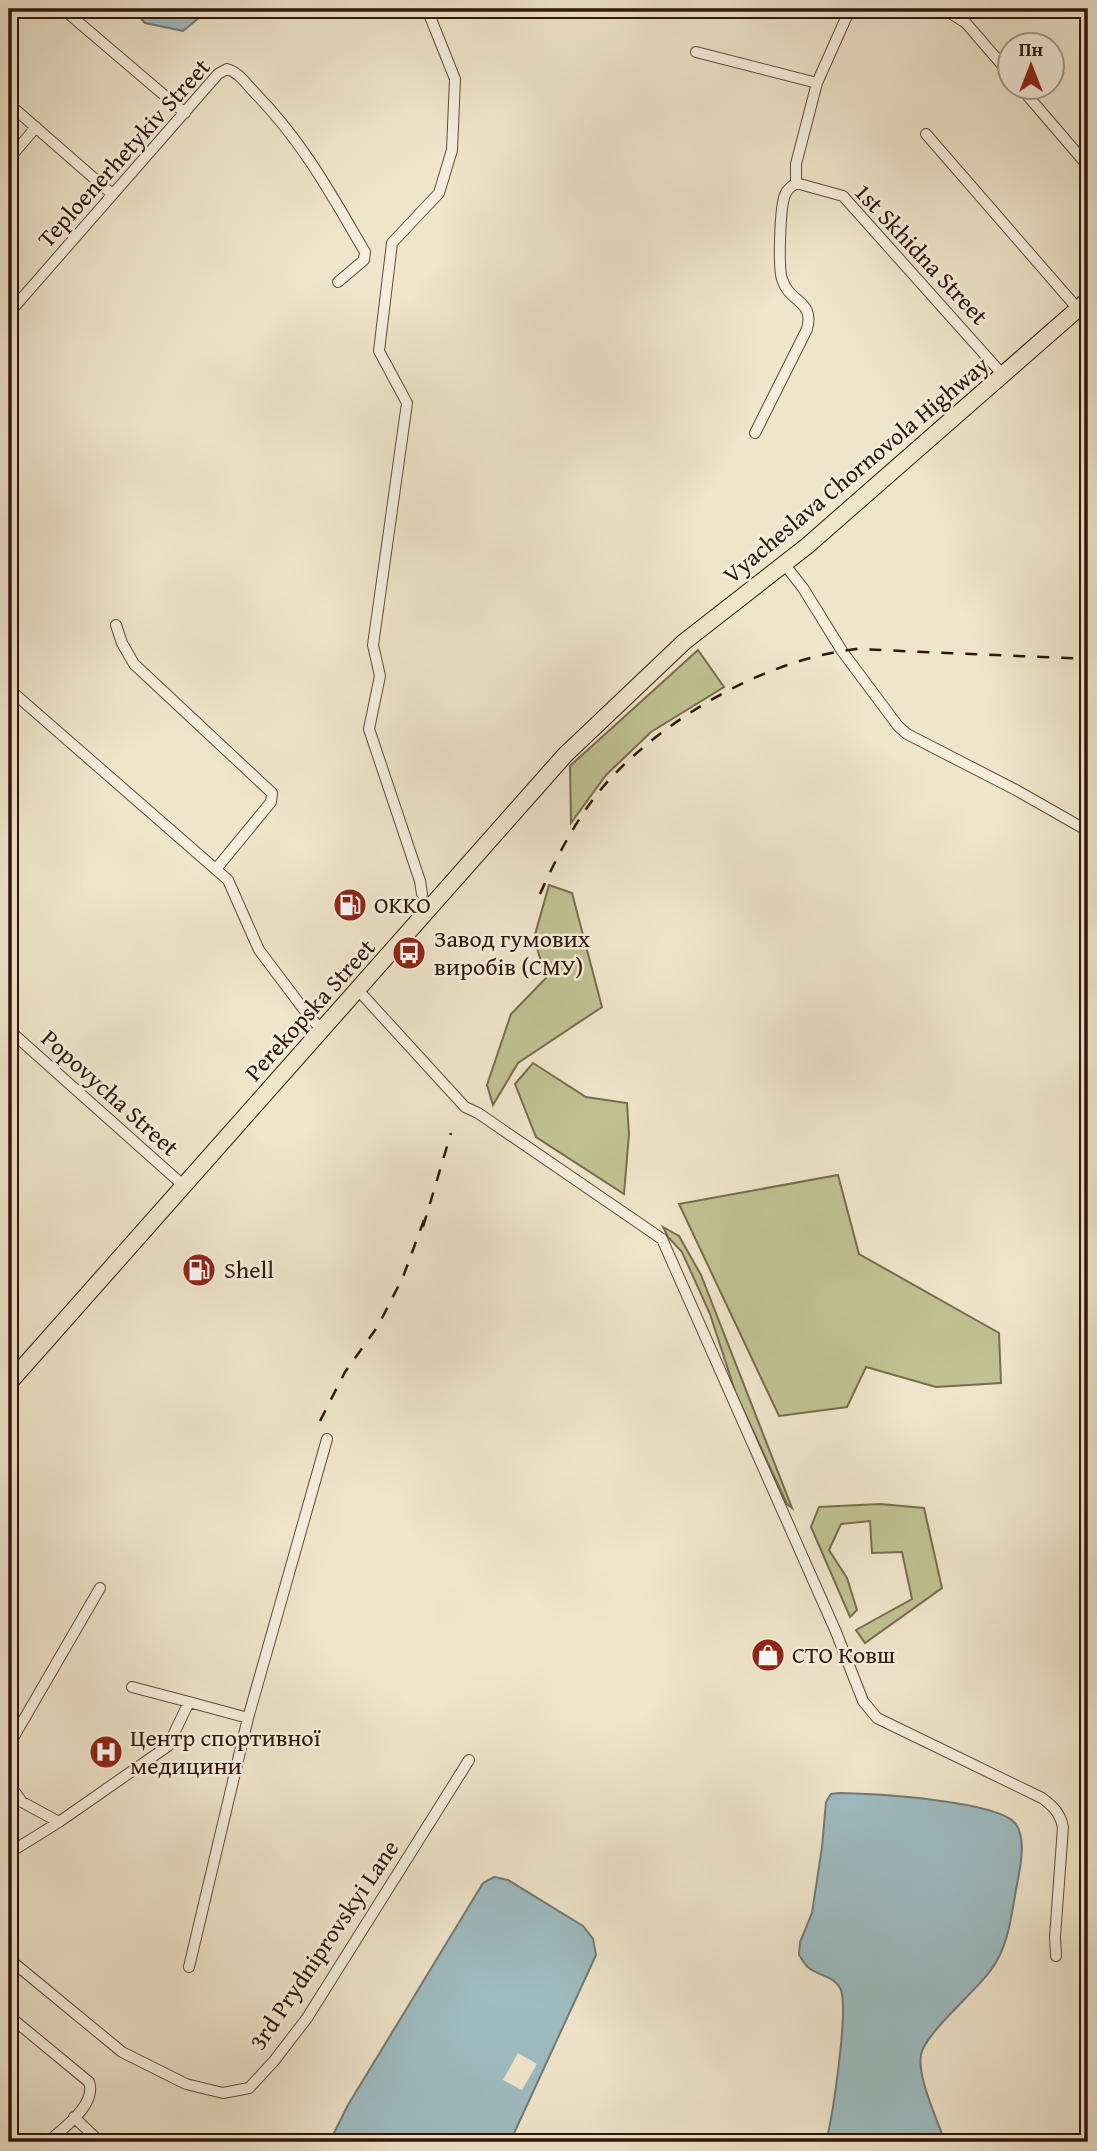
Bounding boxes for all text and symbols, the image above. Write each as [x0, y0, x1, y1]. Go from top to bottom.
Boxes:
north arrow [996, 32, 1066, 102]
text: Пн [1019, 35, 1044, 63]
street label: Teploenerhetykiv Street [29, 50, 218, 255]
street label: 1st Skhidna Street [846, 175, 997, 333]
street label: Vyacheslava Chornovola Highway [715, 348, 996, 592]
fuel station icon: OKKO [331, 886, 369, 924]
place label: OKKO [374, 887, 431, 922]
place label: Завод гумових виробів (СМУ) [434, 921, 591, 984]
street label: Perekopska Street [236, 930, 384, 1089]
bus stop icon: Завод гумових виробів (СМУ) [390, 934, 428, 972]
street label: Popovycha Street [34, 1021, 187, 1164]
fuel station icon: Shell [180, 1251, 218, 1289]
place label: Shell [224, 1252, 274, 1287]
shop icon: СТО Ковш [749, 1636, 787, 1674]
place label: СТО Ковш [792, 1637, 895, 1672]
place label: Центр спортивної медицини [130, 1720, 322, 1783]
hospital icon: Центр спортивної медицини [87, 1733, 125, 1771]
street label: 3rd Prydniprovskyi Lane [240, 1833, 407, 2057]

